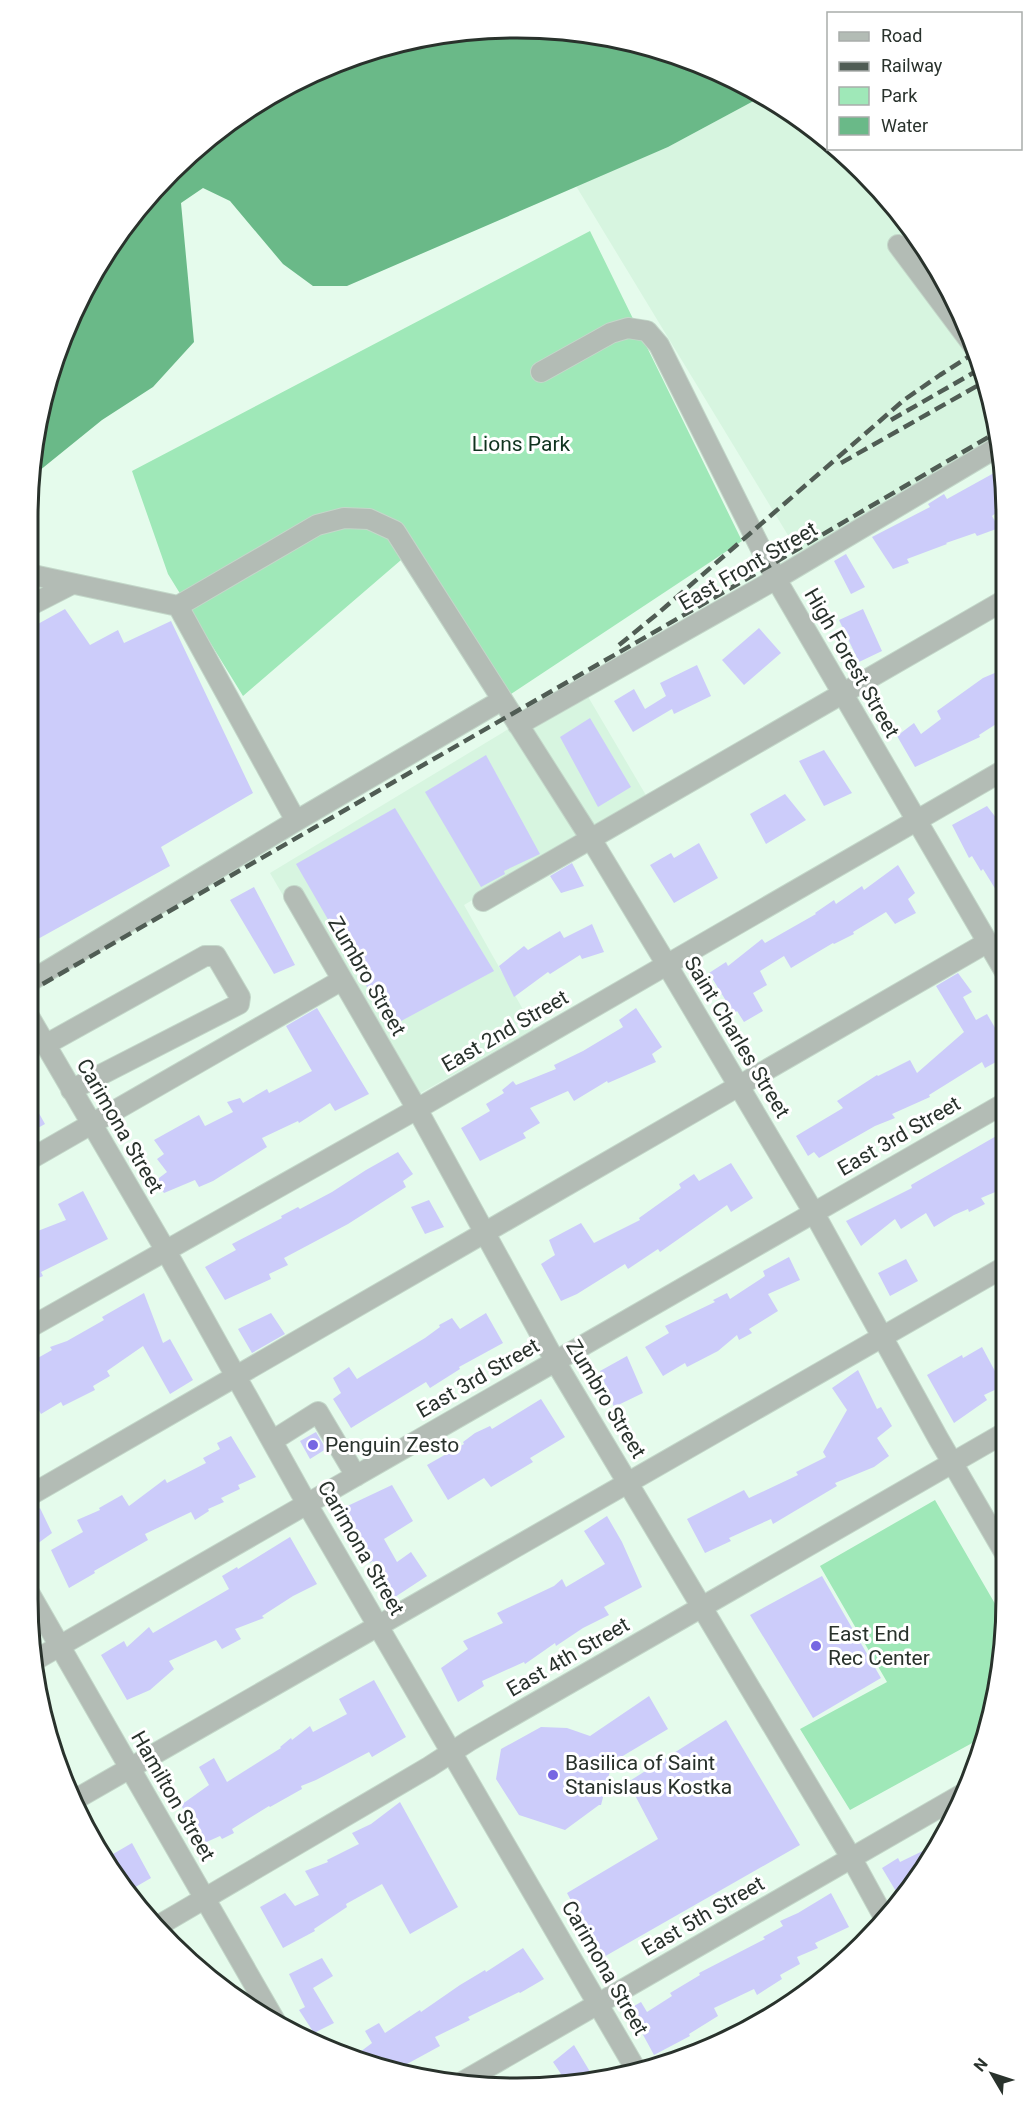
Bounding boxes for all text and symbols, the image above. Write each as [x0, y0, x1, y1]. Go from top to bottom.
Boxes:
legend [827, 12, 1022, 150]
text: Road [881, 25, 922, 46]
text: Railway [881, 55, 943, 76]
text: Park [881, 85, 918, 106]
text: Water [881, 115, 928, 136]
park label: Lions Park [472, 432, 571, 456]
street label: East Front Street [675, 517, 821, 615]
street label: High Forest Street [800, 584, 905, 742]
street label: Zumbro Street [323, 912, 411, 1040]
street label: Saint Charles Street [679, 952, 795, 1122]
street label: East 2nd Street [437, 985, 573, 1077]
street label: Carimona Street [72, 1054, 168, 1198]
street label: East 3rd Street [833, 1091, 965, 1181]
street label: East 3rd Street [412, 1333, 544, 1423]
street label: Zumbro Street [561, 1336, 651, 1463]
place label: Penguin Zesto [325, 1433, 459, 1457]
marker: Penguin Zesto [306, 1438, 320, 1452]
street label: Carimona Street [313, 1476, 409, 1620]
street label: East 4th Street [503, 1612, 633, 1702]
place label: East End Rec Center [828, 1622, 930, 1670]
marker: East End Rec Center [809, 1639, 823, 1653]
street label: Hamilton Street [126, 1727, 220, 1865]
place label: Basilica of Saint Stanislaus Kostka [565, 1751, 732, 1799]
marker: Basilica of Saint Stanislaus Kostka [546, 1768, 560, 1782]
street label: East 5th Street [638, 1871, 768, 1961]
street label: Carimona Street [557, 1896, 653, 2040]
north arrow [962, 2044, 1022, 2104]
text: N [970, 2055, 992, 2075]

